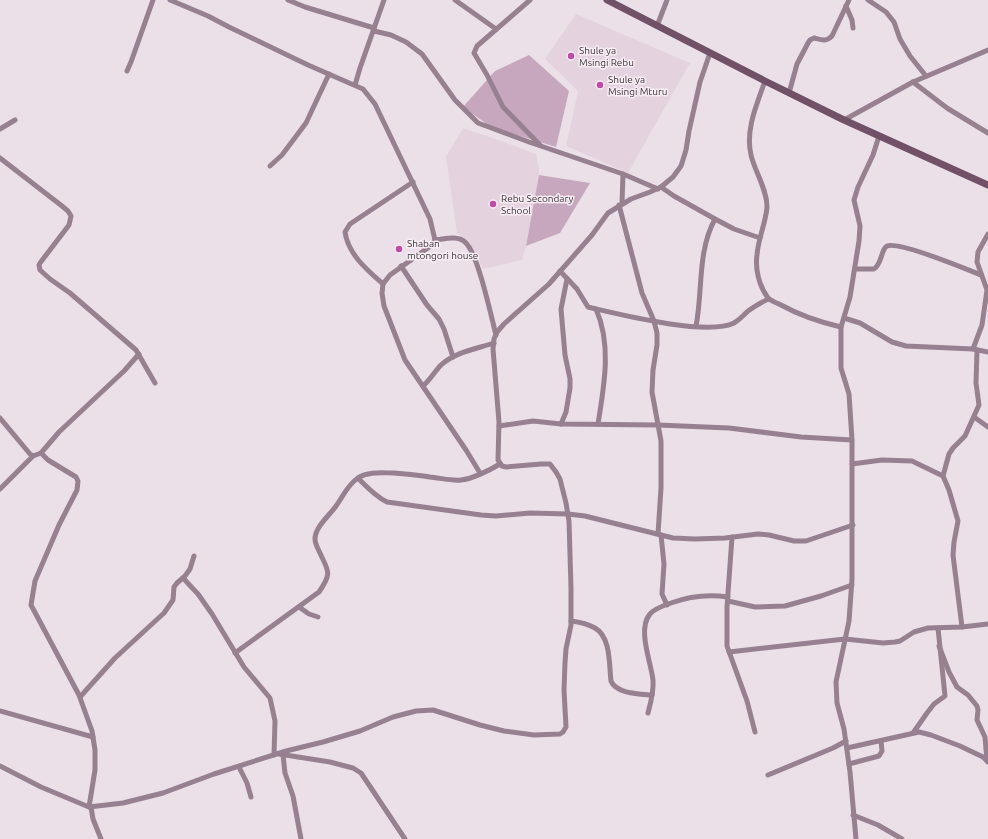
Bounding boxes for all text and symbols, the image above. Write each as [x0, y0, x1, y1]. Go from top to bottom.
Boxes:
place label: Shule ya Msingi Rebu [579, 45, 634, 68]
marker: Shule ya Msingi Rebu [566, 51, 576, 61]
place label: Shule ya Msingi Mturu [608, 74, 667, 97]
marker: Shule ya Msingi Mturu [595, 80, 605, 90]
place label: Rebu Secondary School [501, 193, 574, 216]
marker: Rebu Secondary School [488, 199, 498, 209]
place label: Shaban mtongori house [407, 238, 478, 261]
marker: Shaban mtongori house [394, 244, 404, 254]

